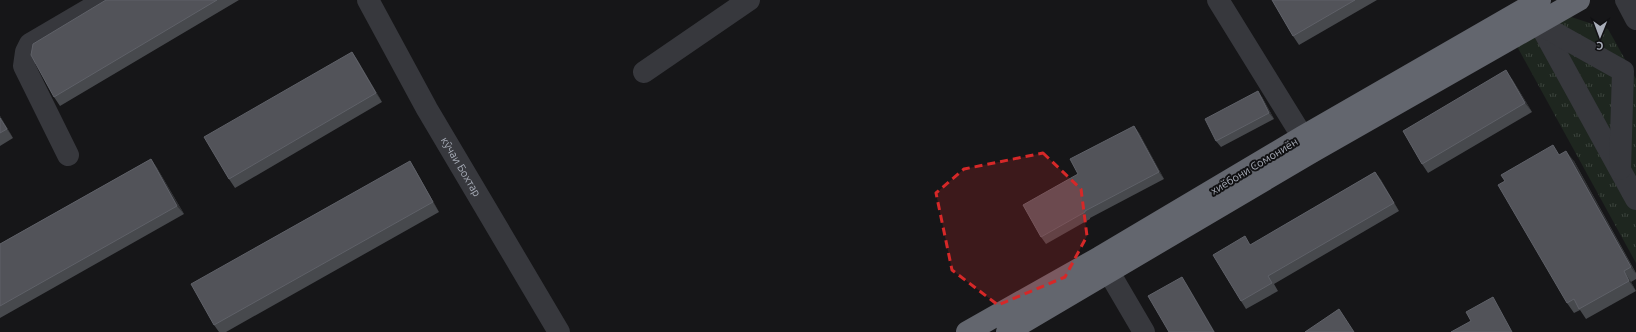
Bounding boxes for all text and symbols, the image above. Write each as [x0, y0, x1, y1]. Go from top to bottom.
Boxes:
north arrow [1580, 16, 1620, 56]
text: С [1596, 40, 1603, 52]
street label: кӯчаи Бохтар [439, 135, 483, 199]
street label: хиёбони Сомониён [1208, 135, 1300, 197]

